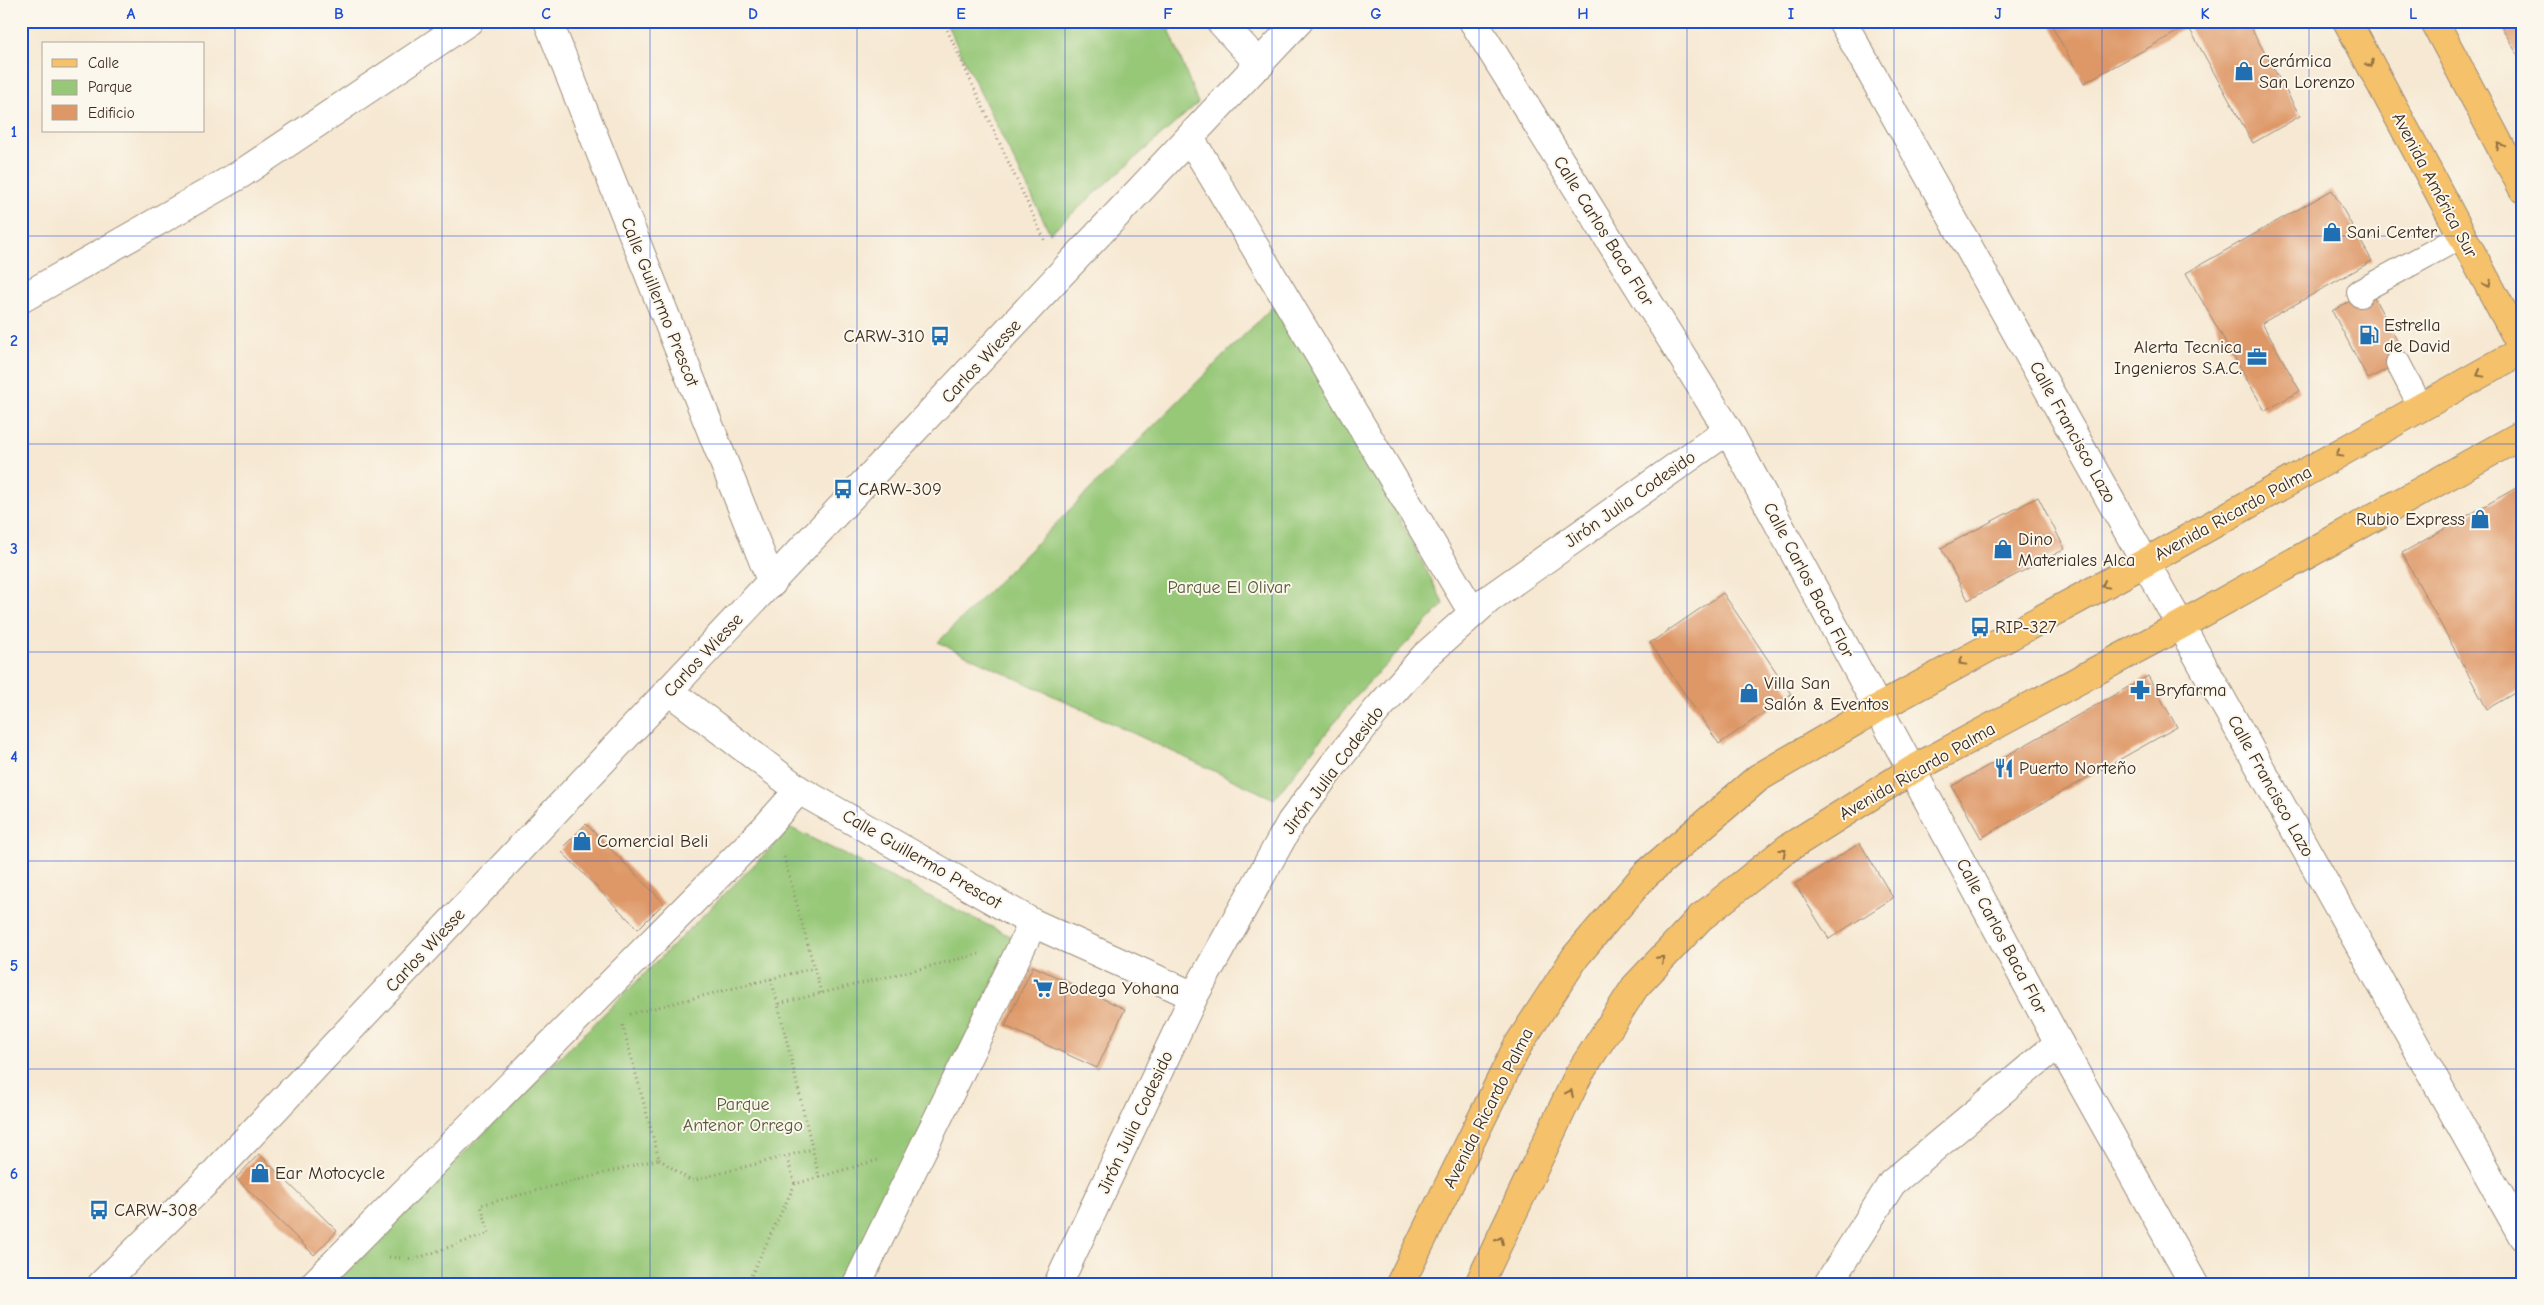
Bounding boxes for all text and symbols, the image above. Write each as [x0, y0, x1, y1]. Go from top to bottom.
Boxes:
text: A [127, 5, 136, 23]
text: B [334, 5, 344, 23]
text: C [541, 5, 551, 23]
text: D [748, 5, 758, 23]
text: E [956, 5, 966, 23]
text: F [1163, 5, 1173, 23]
text: G [1370, 5, 1382, 23]
text: H [1577, 5, 1589, 23]
text: I [1788, 5, 1794, 23]
text: J [1994, 5, 2002, 23]
text: K [2200, 5, 2210, 23]
text: L [2409, 5, 2417, 23]
legend [42, 42, 205, 132]
place label: Cerámica San Lorenzo [2259, 51, 2355, 93]
text: Calle [88, 54, 120, 72]
one-way arrow [2364, 59, 2374, 68]
shop icon: Cerámica San Lorenzo [2233, 60, 2255, 82]
text: Parque [88, 78, 133, 96]
text: Edificio [88, 104, 135, 122]
street label: Avenida América Sur [2387, 109, 2482, 262]
text: 1 [11, 123, 17, 141]
one-way arrow [2496, 142, 2506, 151]
street label: Calle Carlos Baca Flor [1549, 152, 1659, 311]
street label: Calle Guillermo Prescot [616, 215, 703, 391]
shop icon: Sani Center [2321, 221, 2343, 243]
place label: Sani Center [2347, 222, 2438, 243]
one-way arrow [2482, 279, 2492, 288]
street label: Carlos Wiesse [937, 315, 1026, 408]
place label: Estrella de David [2384, 315, 2450, 357]
fuel station icon: Estrella de David [2358, 324, 2380, 346]
bus stop icon: CARW-310 [929, 325, 951, 347]
place label: CARW-310 [844, 326, 925, 347]
text: 2 [10, 332, 18, 350]
place label: Alerta Tecnica Ingenieros S.A.C. [2114, 337, 2242, 379]
office icon: Alerta Tecnica Ingenieros S.A.C. [2246, 346, 2268, 368]
street label: Calle Francisco Lazo [2025, 358, 2120, 507]
one-way arrow [2477, 368, 2486, 378]
street label: Jirón Julia Codesido [1561, 446, 1700, 552]
one-way arrow [2335, 448, 2344, 458]
street label: Avenida Ricardo Palma [2151, 461, 2316, 565]
bus stop icon: CARW-309 [832, 478, 854, 500]
place label: CARW-309 [858, 479, 942, 500]
street label: Calle Carlos Baca Flor [1759, 499, 1859, 662]
shop icon: Rubio Express [2469, 508, 2491, 530]
place label: Rubio Express [2356, 509, 2465, 530]
place label: Dino Materiales Alca [2018, 529, 2135, 571]
shop icon: Dino Materiales Alca [1992, 538, 2014, 560]
text: 3 [10, 540, 18, 558]
park label: Parque El Olivar [1168, 577, 1291, 598]
one-way arrow [2102, 578, 2111, 588]
street label: Carlos Wiesse [659, 609, 748, 702]
bus stop icon: RIP-327 [1969, 616, 1991, 638]
place label: RIP-327 [1995, 617, 2057, 638]
one-way arrow [1959, 656, 1968, 666]
place label: Villa San Salón & Eventos [1764, 673, 1889, 715]
pharmacy icon: Bryfarma [2129, 679, 2151, 701]
place label: Bryfarma [2155, 680, 2227, 701]
shop icon: Villa San Salón & Eventos [1738, 682, 1760, 704]
street label: Jirón Julia Codesido [1278, 702, 1388, 838]
street label: Calle Francisco Lazo [2223, 712, 2318, 861]
street label: Avenida Ricardo Palma [1835, 718, 1999, 825]
text: 4 [10, 748, 18, 766]
restaurant icon: Puerto Norteño [1993, 757, 2015, 779]
place label: Puerto Norteño [2019, 758, 2136, 779]
street label: Calle Guillermo Prescot [838, 805, 1006, 914]
shop icon: Comercial Beli [571, 830, 593, 852]
place label: Comercial Beli [597, 831, 708, 852]
one-way arrow [1777, 850, 1786, 858]
street label: Calle Carlos Baca Flor [1952, 855, 2052, 1018]
street label: Carlos Wiesse [381, 904, 470, 997]
one-way arrow [1655, 956, 1664, 965]
text: 5 [10, 957, 18, 975]
supermarket icon: Bodega Yohana [1032, 977, 1054, 999]
place label: Bodega Yohana [1058, 978, 1179, 999]
street label: Avenida Ricardo Palma [1439, 1025, 1538, 1192]
street label: Jirón Julia Codesido [1093, 1048, 1178, 1197]
one-way arrow [1563, 1089, 1574, 1098]
park label: Parque Antenor Orrego [683, 1094, 803, 1136]
shop icon: Ear Motocycle [249, 1162, 271, 1184]
place label: Ear Motocycle [275, 1163, 385, 1184]
text: 6 [10, 1165, 18, 1183]
bus stop icon: CARW-308 [88, 1199, 110, 1221]
place label: CARW-308 [114, 1200, 198, 1221]
one-way arrow [1494, 1236, 1504, 1245]

